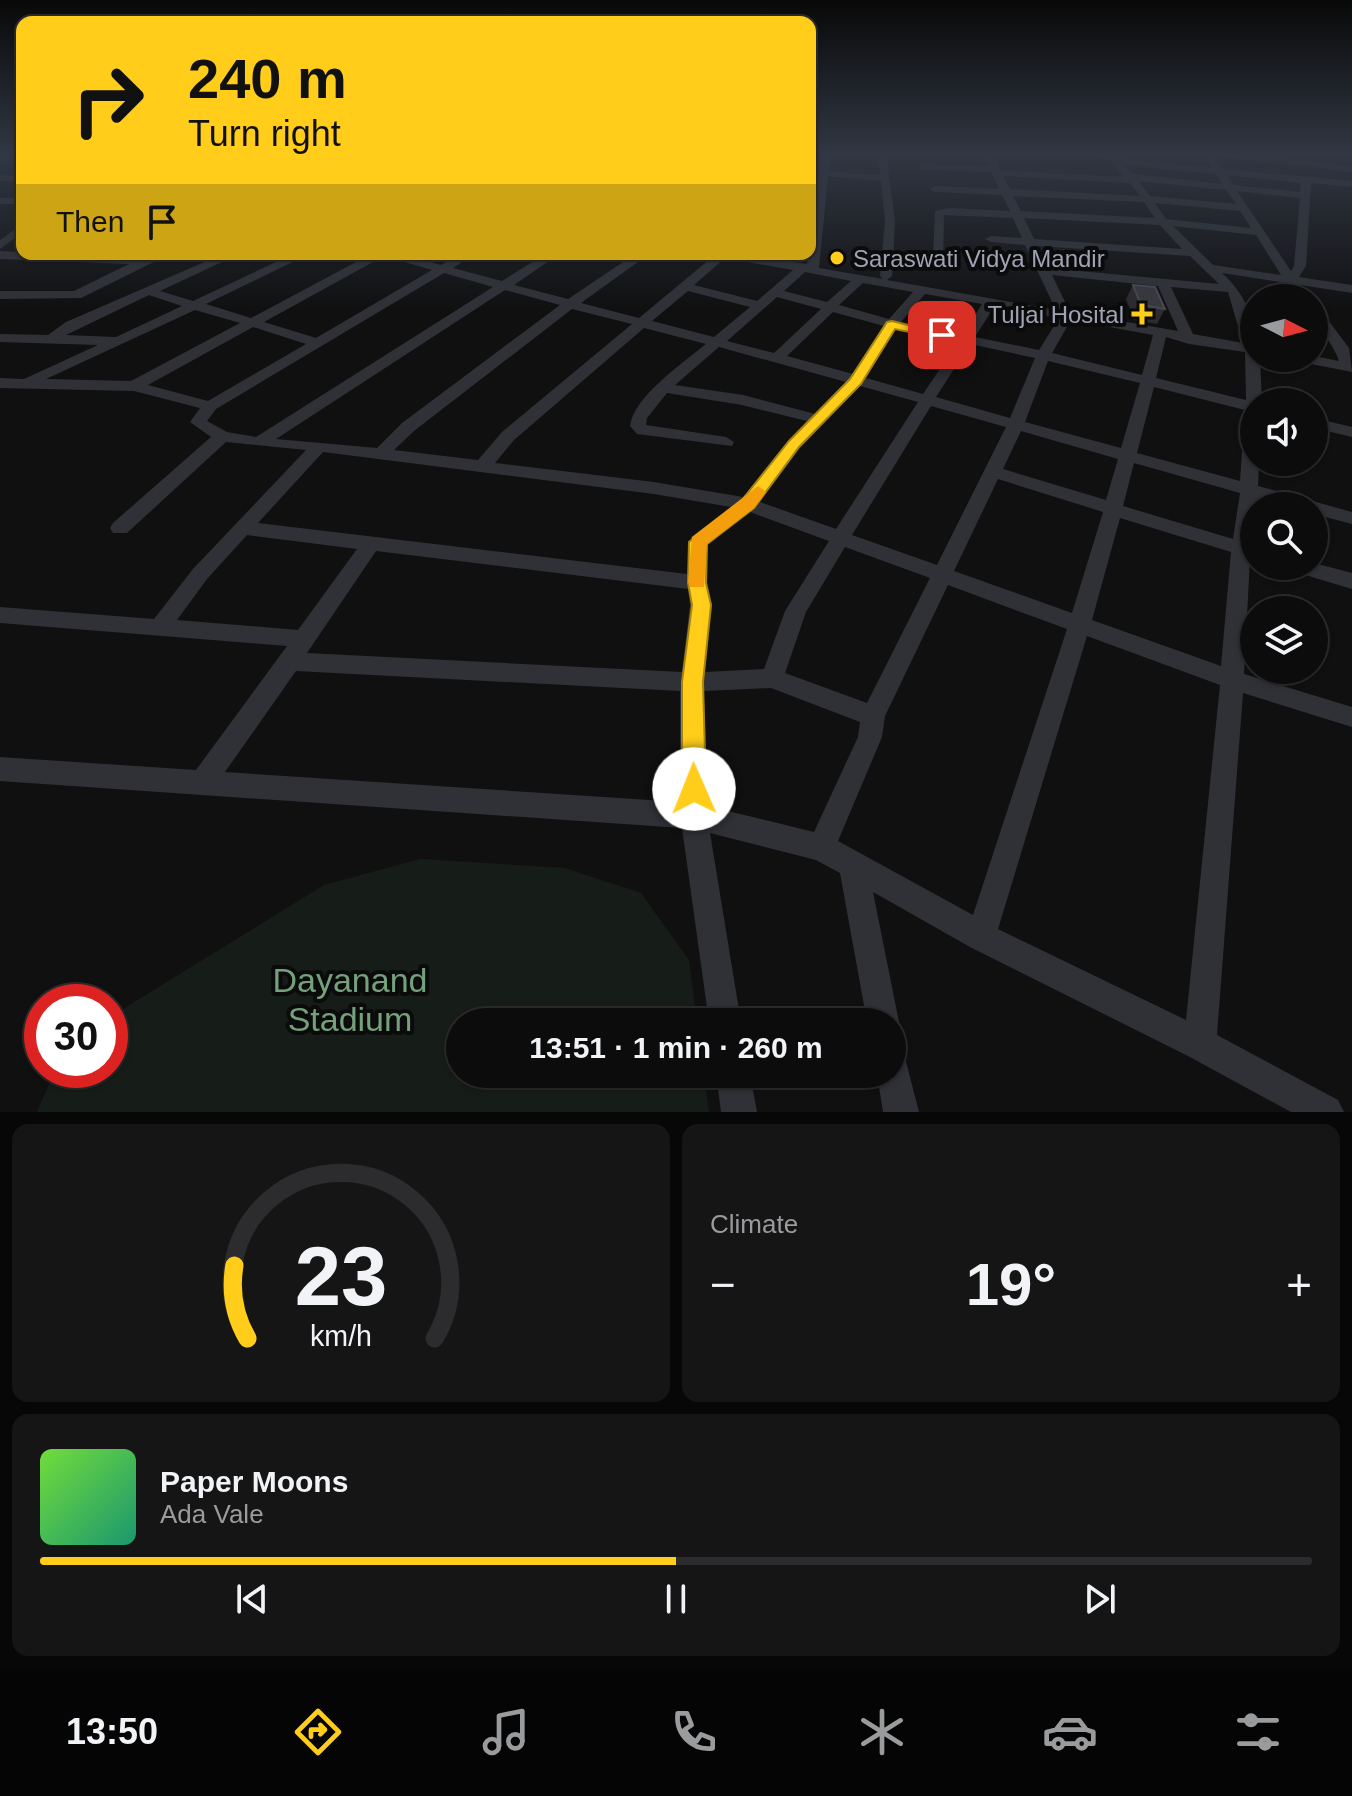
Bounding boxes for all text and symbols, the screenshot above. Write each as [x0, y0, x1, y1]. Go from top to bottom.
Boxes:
text: 240 m [188, 47, 347, 110]
icon: right [56, 48, 160, 152]
text: Turn right [188, 113, 341, 154]
icon: arrive [140, 200, 184, 244]
text: Then [56, 205, 124, 238]
place label: Saraswati Vidya Mandir [853, 245, 1105, 272]
marker: Saraswati Vidya Mandir [828, 249, 846, 267]
north arrow [1240, 284, 1328, 372]
map controls [1240, 284, 1328, 684]
pin [908, 301, 976, 369]
place label: Tuljai Hosital [988, 301, 1124, 328]
marker: Tuljai Hosital [1131, 303, 1153, 325]
icon: arrive [920, 313, 964, 357]
button: sound [1240, 388, 1328, 476]
button: search [1240, 492, 1328, 580]
button: layers [1240, 596, 1328, 684]
position arrow [652, 747, 736, 831]
park label: Dayanand Stadium [272, 961, 428, 1038]
speed limit sign: 30 [24, 984, 128, 1088]
text: 13:51 · 1 min · 260 m [529, 1031, 823, 1064]
text: Climate [710, 1209, 798, 1239]
text: 23 [295, 1230, 387, 1323]
text: 19° [966, 1251, 1056, 1318]
text: − [710, 1260, 736, 1309]
text: + [1286, 1260, 1312, 1309]
text: km/h [310, 1320, 372, 1352]
text: Paper Moons [160, 1465, 348, 1498]
text: Ada Vale [160, 1499, 264, 1529]
icon: previous [230, 1577, 274, 1621]
icon: pause [654, 1577, 698, 1621]
icon: next [1078, 1577, 1122, 1621]
icon: directions [290, 1704, 346, 1760]
icon: music [478, 1704, 534, 1760]
icon: phone [666, 1704, 722, 1760]
icon: climate [854, 1704, 910, 1760]
icon: car [1042, 1704, 1098, 1760]
icon: filters [1230, 1704, 1286, 1760]
text: 13:50 [66, 1711, 158, 1752]

